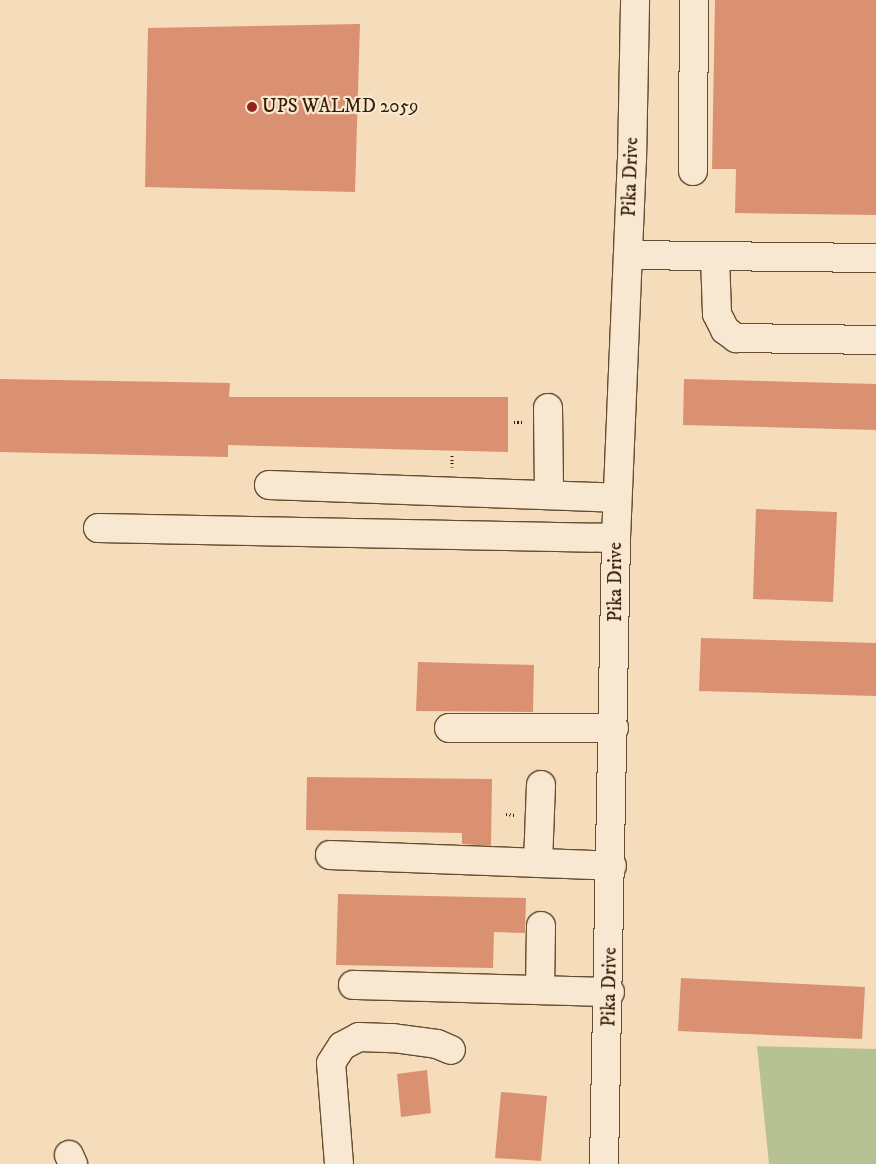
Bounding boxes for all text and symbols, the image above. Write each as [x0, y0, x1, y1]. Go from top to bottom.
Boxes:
place label: UPS WALMD 2059 [262, 96, 418, 118]
marker: UPS WALMD 2059 [246, 101, 258, 113]
street label: Pika Drive [618, 137, 644, 217]
street label: Pika Drive [605, 542, 627, 622]
street label: Pika Drive [598, 947, 622, 1027]

